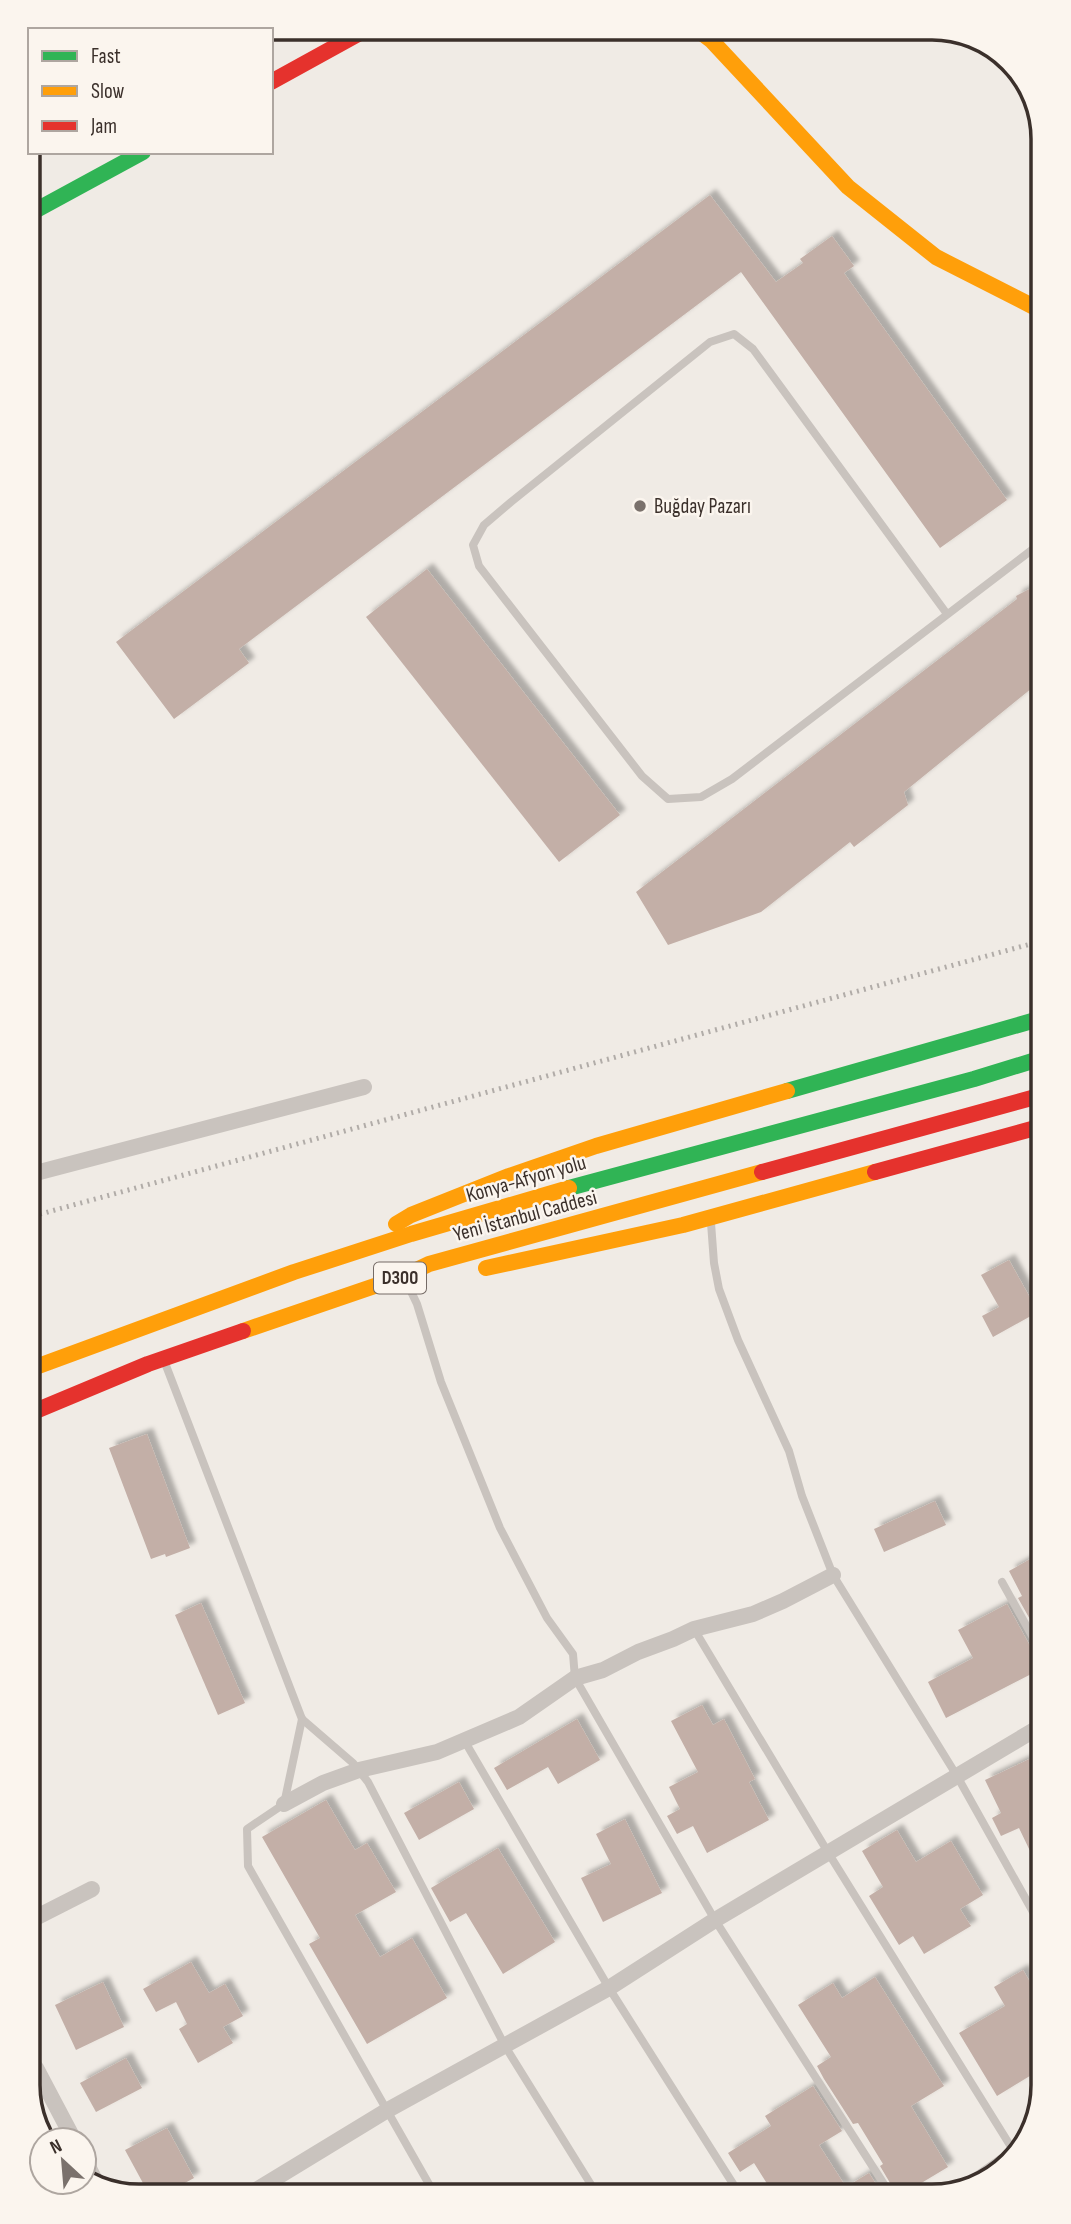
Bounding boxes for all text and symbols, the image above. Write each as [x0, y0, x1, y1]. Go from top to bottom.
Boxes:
legend [28, 28, 273, 154]
text: Fast [91, 44, 121, 69]
text: Slow [91, 79, 125, 104]
text: Jam [90, 114, 117, 139]
place label: Buğday Pazarı [654, 494, 751, 519]
marker: Buğday Pazarı [632, 498, 648, 514]
street label: Konya-Afyon yolu [463, 1150, 589, 1208]
street label: Yeni İstanbul Caddesi [450, 1185, 600, 1247]
road number: D300 [374, 1262, 426, 1294]
north arrow [28, 2126, 98, 2196]
text: N [47, 2135, 66, 2160]

